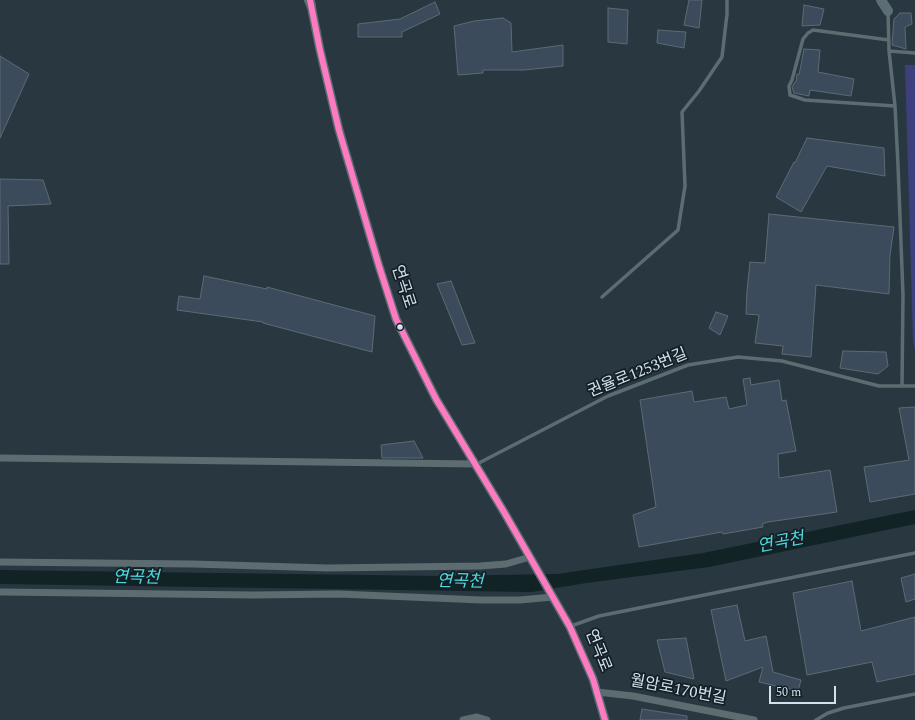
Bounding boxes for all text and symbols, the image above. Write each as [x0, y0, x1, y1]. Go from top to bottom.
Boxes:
street label: 연곡로 [386, 263, 418, 311]
unlabelled marker [395, 322, 405, 332]
street label: 권율로1253번길 [585, 345, 691, 403]
water label: 연곡천 [756, 530, 806, 558]
water label: 연곡천 [112, 568, 160, 590]
water label: 연곡천 [436, 572, 484, 594]
street label: 연곡로 [580, 627, 614, 675]
street label: 월암로170번길 [628, 672, 728, 710]
scale bar [771, 678, 838, 704]
text: 50 m [776, 683, 801, 702]

